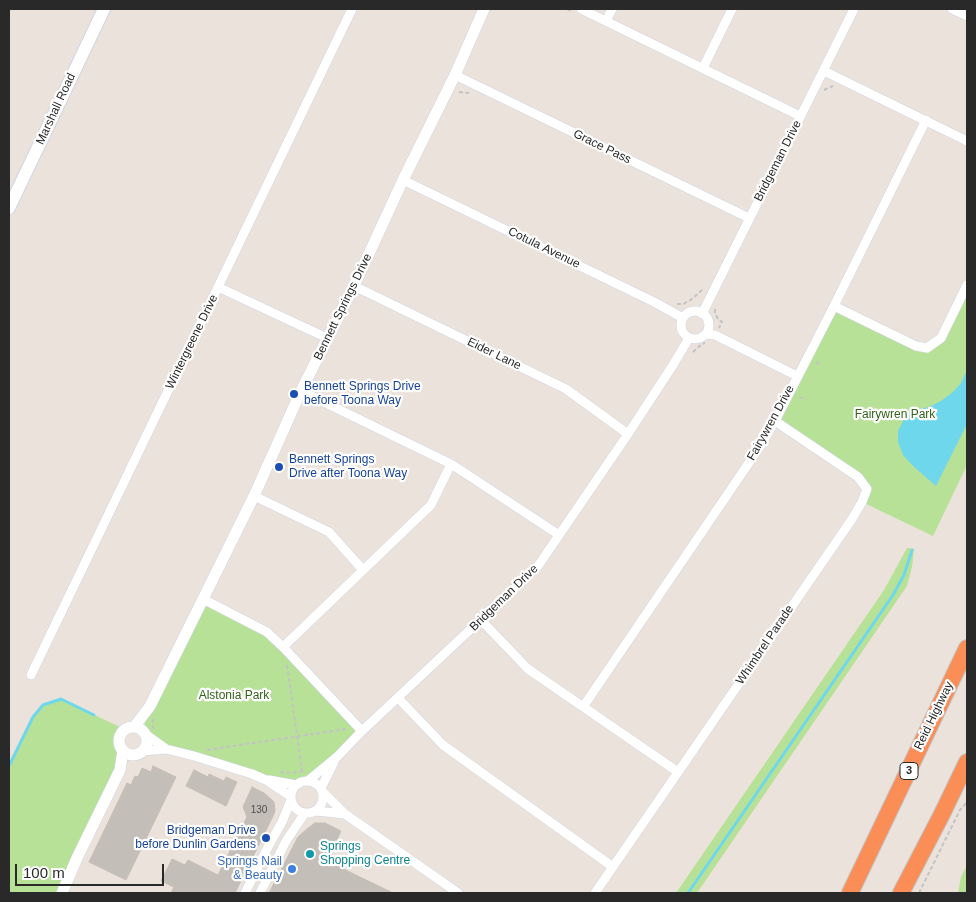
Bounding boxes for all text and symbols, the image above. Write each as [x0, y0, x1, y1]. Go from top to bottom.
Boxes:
street label: Marshall Road [33, 71, 79, 147]
street label: Bridgeman Drive [751, 118, 805, 204]
street label: Grace Pass [571, 127, 633, 167]
street label: Cotula Avenue [506, 224, 582, 272]
street label: Bennett Springs Drive [311, 251, 375, 363]
street label: Wintergreene Drive [163, 292, 221, 392]
street label: Eider Lane [465, 335, 523, 373]
place label: Bennett Springs Drive before Toona Way [304, 380, 421, 408]
street label: Fairywren Drive [744, 383, 798, 463]
marker: Bennett Springs Drive before Toona Way [288, 388, 300, 400]
park label: Fairywren Park [855, 408, 935, 422]
place label: Bennett Springs Drive after Toona Way [289, 453, 407, 481]
marker: Bennett Springs Drive after Toona Way [273, 461, 285, 473]
street label: Bridgeman Drive [467, 562, 541, 634]
street label: Whimbrel Parade [733, 603, 797, 687]
street label: Reid Highway [911, 680, 957, 752]
park label: Alstonia Park [199, 689, 269, 703]
road number: 3 [900, 762, 918, 779]
house number: 130 [251, 804, 267, 816]
place label: Bridgeman Drive before Dunlin Gardens [135, 824, 256, 852]
marker: Bridgeman Drive before Dunlin Gardens [260, 832, 272, 844]
place label: Springs Shopping Centre [320, 840, 410, 868]
marker: Springs Shopping Centre [304, 848, 316, 860]
scale bar [18, 854, 166, 886]
place label: Springs Nail & Beauty [217, 855, 282, 883]
marker: Springs Nail & Beauty [286, 863, 298, 875]
text: 100 m [23, 864, 65, 881]

